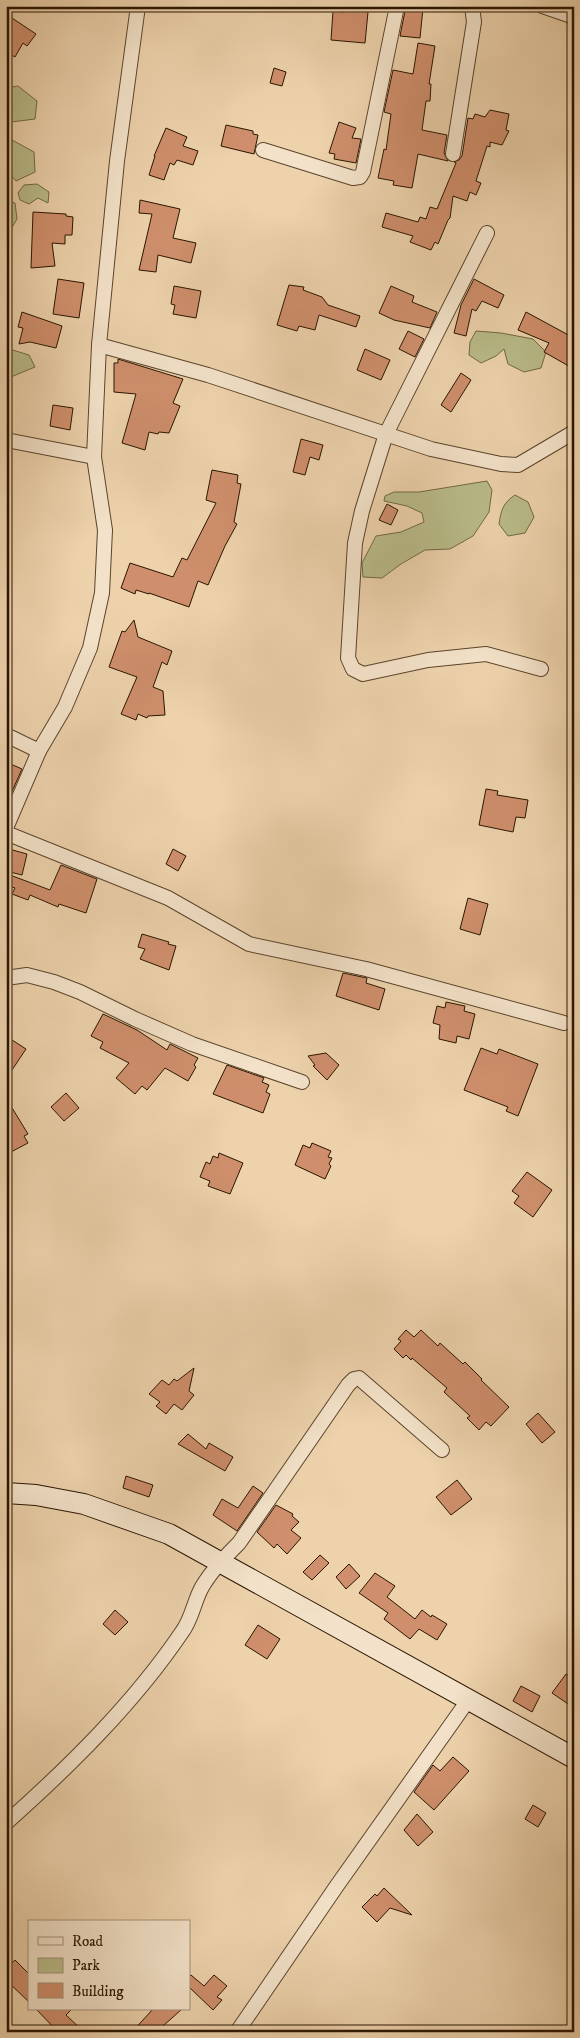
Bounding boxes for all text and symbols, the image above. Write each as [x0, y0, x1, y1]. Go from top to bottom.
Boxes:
legend [28, 1920, 190, 2010]
text: Road [72, 1932, 104, 1951]
text: Park [72, 1956, 101, 1975]
text: Building [72, 1982, 124, 2001]

